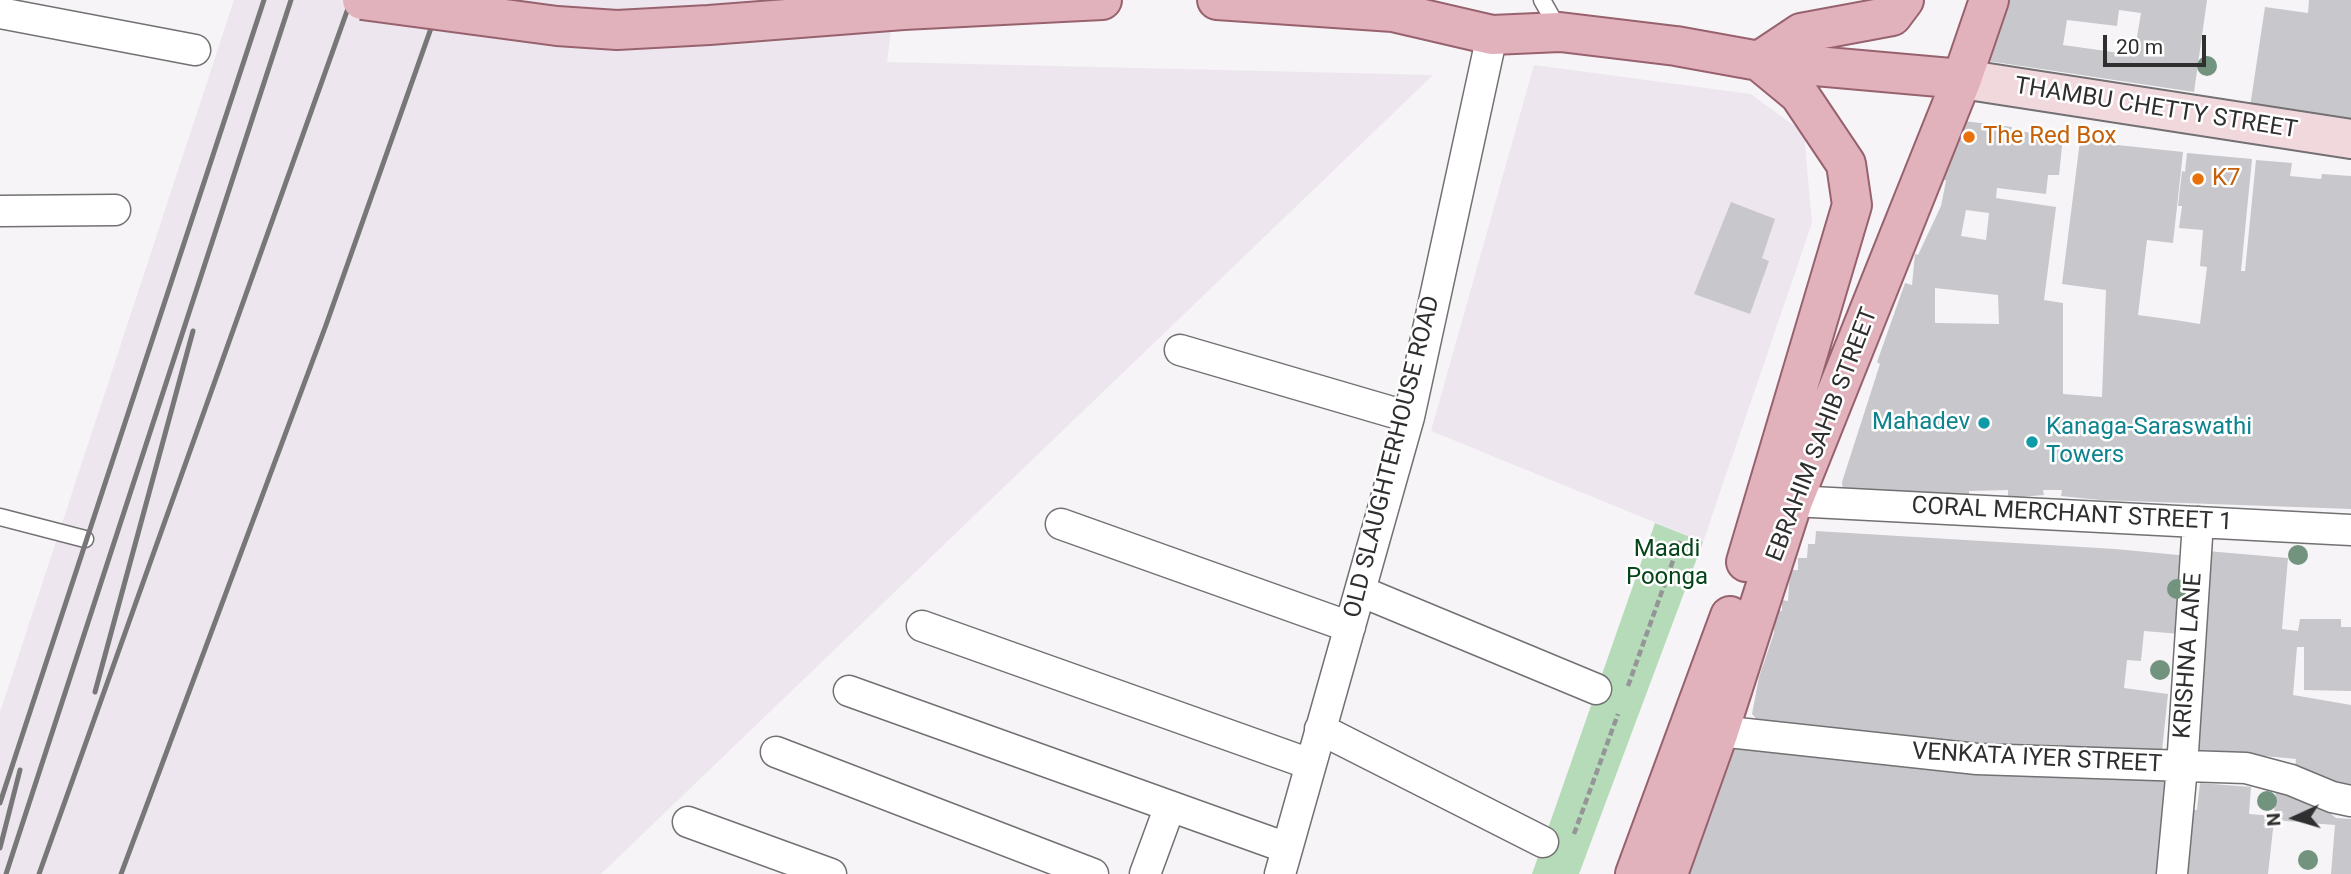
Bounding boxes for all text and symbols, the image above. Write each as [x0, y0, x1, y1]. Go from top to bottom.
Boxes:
scale bar [2106, 21, 2209, 65]
text: 20 m [2116, 35, 2163, 59]
street label: THAMBU CHETTY STREET [2013, 72, 2299, 146]
place label: The Red Box [1983, 123, 2117, 151]
marker: The Red Box [1961, 129, 1977, 145]
place label: K7 [2212, 165, 2241, 193]
marker: K7 [2190, 171, 2206, 187]
street label: OLD SLAUGHTERHOUSE ROAD [1339, 293, 1447, 621]
street label: EBRAHIM SAHIB STREET [1761, 304, 1885, 566]
place label: Mahadev [1872, 409, 1970, 437]
place label: Kanaga-Saraswathi Towers [2046, 414, 2252, 470]
marker: Mahadev [1976, 415, 1992, 431]
marker: Kanaga-Saraswathi Towers [2024, 434, 2040, 450]
street label: CORAL MERCHANT STREET 1 [1911, 492, 2233, 538]
park label: Maadi Poonga [1626, 536, 1708, 592]
street label: KRISHNA LANE [2169, 572, 2209, 740]
street label: VENKATA IYER STREET [1911, 738, 2163, 780]
north arrow [2260, 783, 2330, 853]
text: N [2262, 812, 2285, 827]

